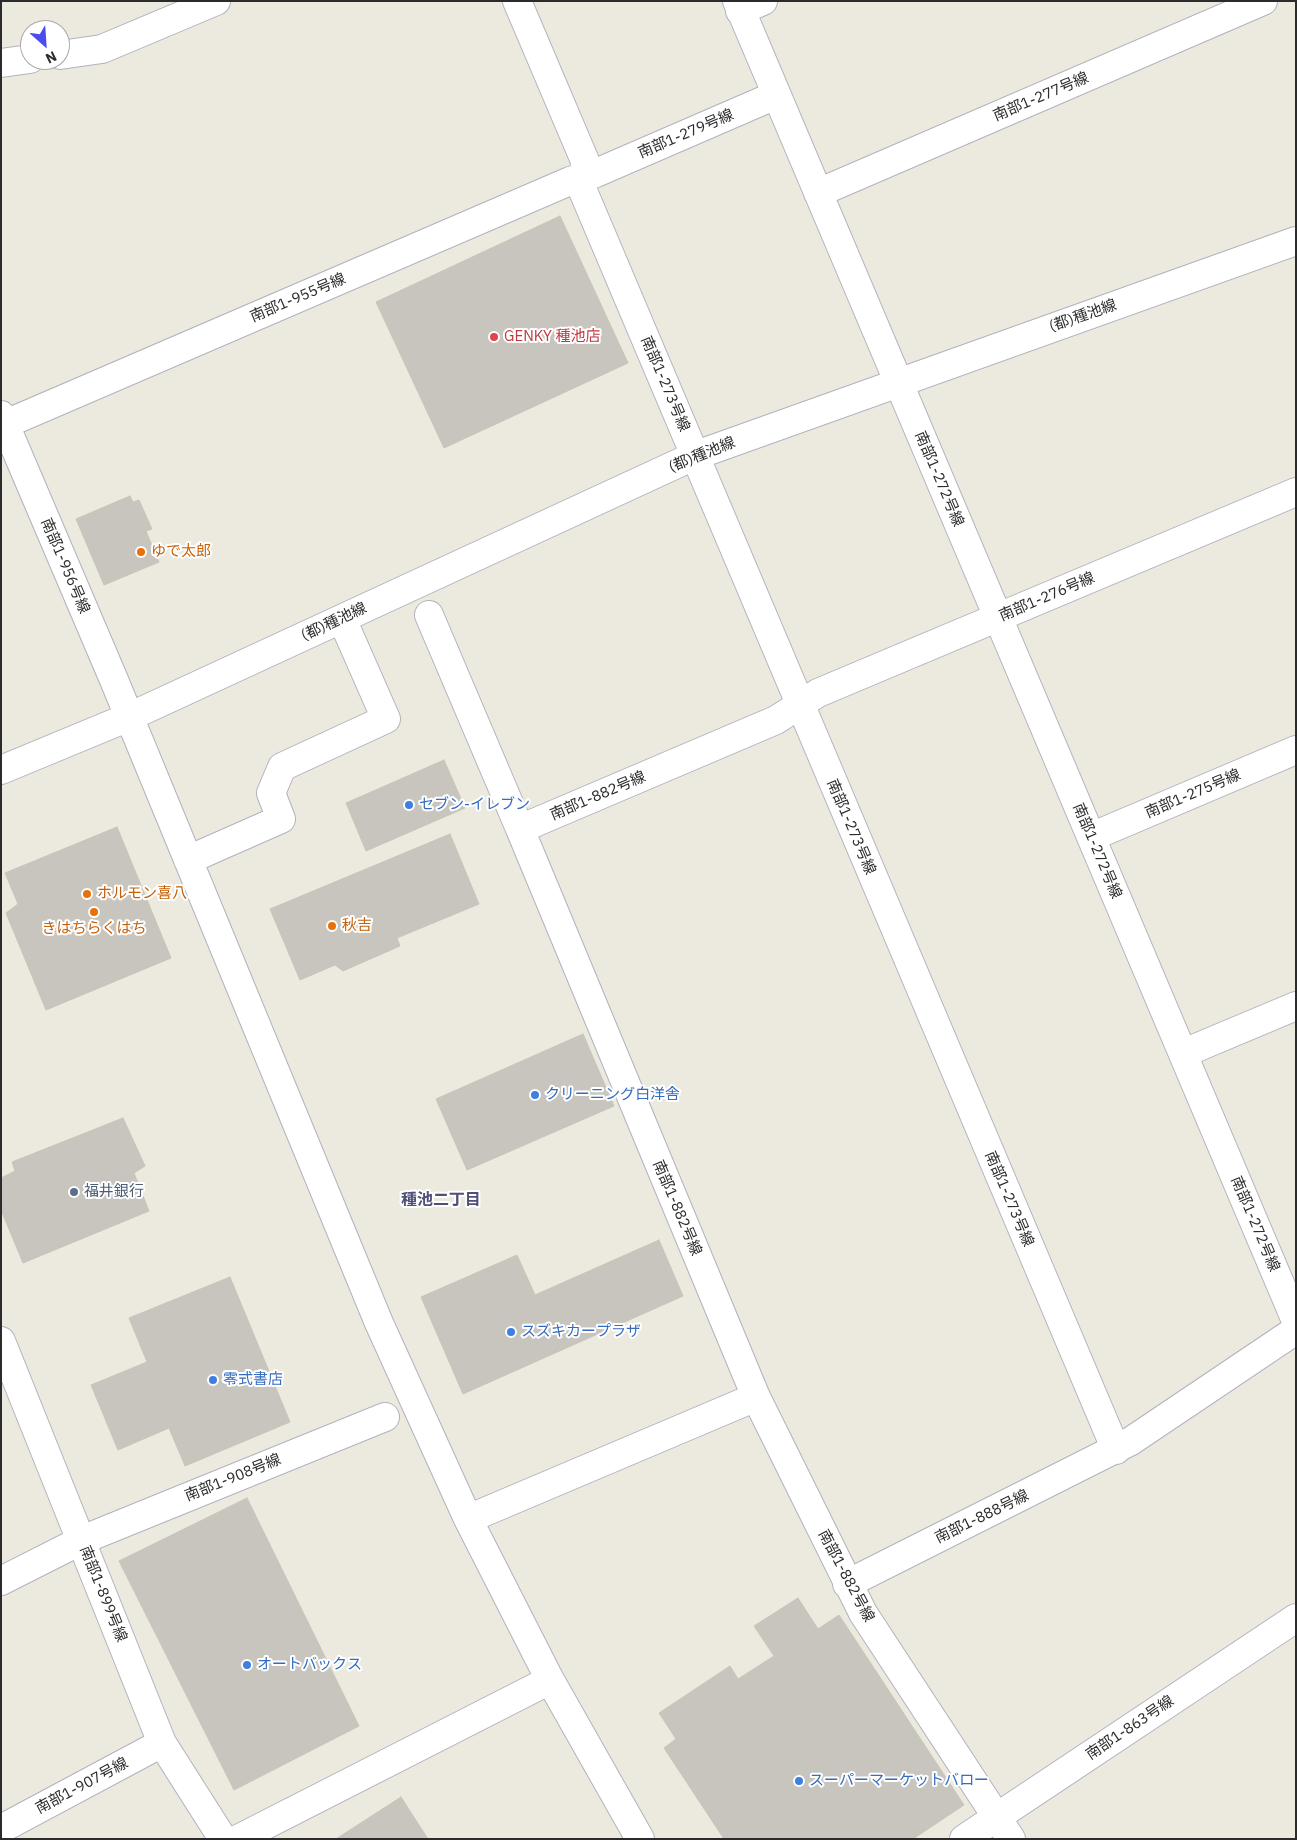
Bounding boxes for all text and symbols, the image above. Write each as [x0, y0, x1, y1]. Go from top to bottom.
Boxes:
north arrow [20, 20, 70, 70]
text: N [43, 47, 60, 68]
street label: 南部1-277号線 [991, 69, 1091, 125]
street label: 南部1-279号線 [636, 106, 736, 162]
street label: 南部1-955号線 [248, 270, 348, 326]
street label: (都)種池線 [1047, 296, 1119, 336]
place label: GENKY 種池店 [504, 328, 600, 346]
marker: GENKY 種池店 [488, 331, 500, 343]
street label: 南部1-273号線 [637, 334, 693, 434]
street label: 南部1-272号線 [911, 429, 967, 529]
street label: (都)種池線 [666, 434, 738, 476]
street label: 南部1-956号線 [37, 516, 93, 616]
place label: ゆで太郎 [151, 543, 211, 561]
marker: ゆで太郎 [135, 546, 147, 558]
street label: 南部1-276号線 [997, 569, 1097, 625]
street label: (都)種池線 [298, 599, 370, 645]
street label: 南部1-275号線 [1143, 766, 1243, 822]
street label: 南部1-882号線 [548, 768, 648, 824]
street label: 南部1-273号線 [823, 777, 879, 877]
place label: セブン-イレブン [419, 796, 530, 814]
marker: セブン-イレブン [403, 799, 415, 811]
street label: 南部1-272号線 [1069, 801, 1125, 901]
place label: ホルモン喜八 [97, 885, 187, 903]
marker: ホルモン喜八 [81, 888, 93, 900]
marker: きはちらくはち [88, 906, 100, 918]
place label: 秋吉 [342, 917, 372, 935]
place label: きはちらくはち [42, 920, 146, 938]
marker: 秋吉 [326, 920, 338, 932]
place label: クリーニング白洋舎 [545, 1086, 680, 1104]
marker: クリーニング白洋舎 [529, 1089, 541, 1101]
street label: 南部1-273号線 [981, 1149, 1037, 1249]
street label: 南部1-882号線 [649, 1158, 705, 1258]
street label: 南部1-272号線 [1227, 1174, 1283, 1274]
place label: 福井銀行 [84, 1183, 144, 1201]
marker: 福井銀行 [68, 1186, 80, 1198]
district label: 種池二丁目 [401, 1190, 481, 1210]
place label: スズキカープラザ [521, 1323, 641, 1341]
marker: スズキカープラザ [505, 1326, 517, 1338]
place label: 零式書店 [223, 1371, 283, 1389]
marker: 零式書店 [207, 1374, 219, 1386]
street label: 南部1-908号線 [182, 1451, 284, 1505]
street label: 南部1-888号線 [932, 1487, 1032, 1547]
street label: 南部1-882号線 [814, 1527, 878, 1625]
street label: 南部1-899号線 [76, 1543, 130, 1645]
place label: オートバックス [257, 1656, 362, 1674]
marker: オートバックス [241, 1659, 253, 1671]
street label: 南部1-863号線 [1083, 1692, 1177, 1764]
street label: 南部1-907号線 [33, 1754, 131, 1818]
place label: スーパーマーケットバロー [809, 1772, 989, 1790]
marker: スーパーマーケットバロー [793, 1775, 805, 1787]

